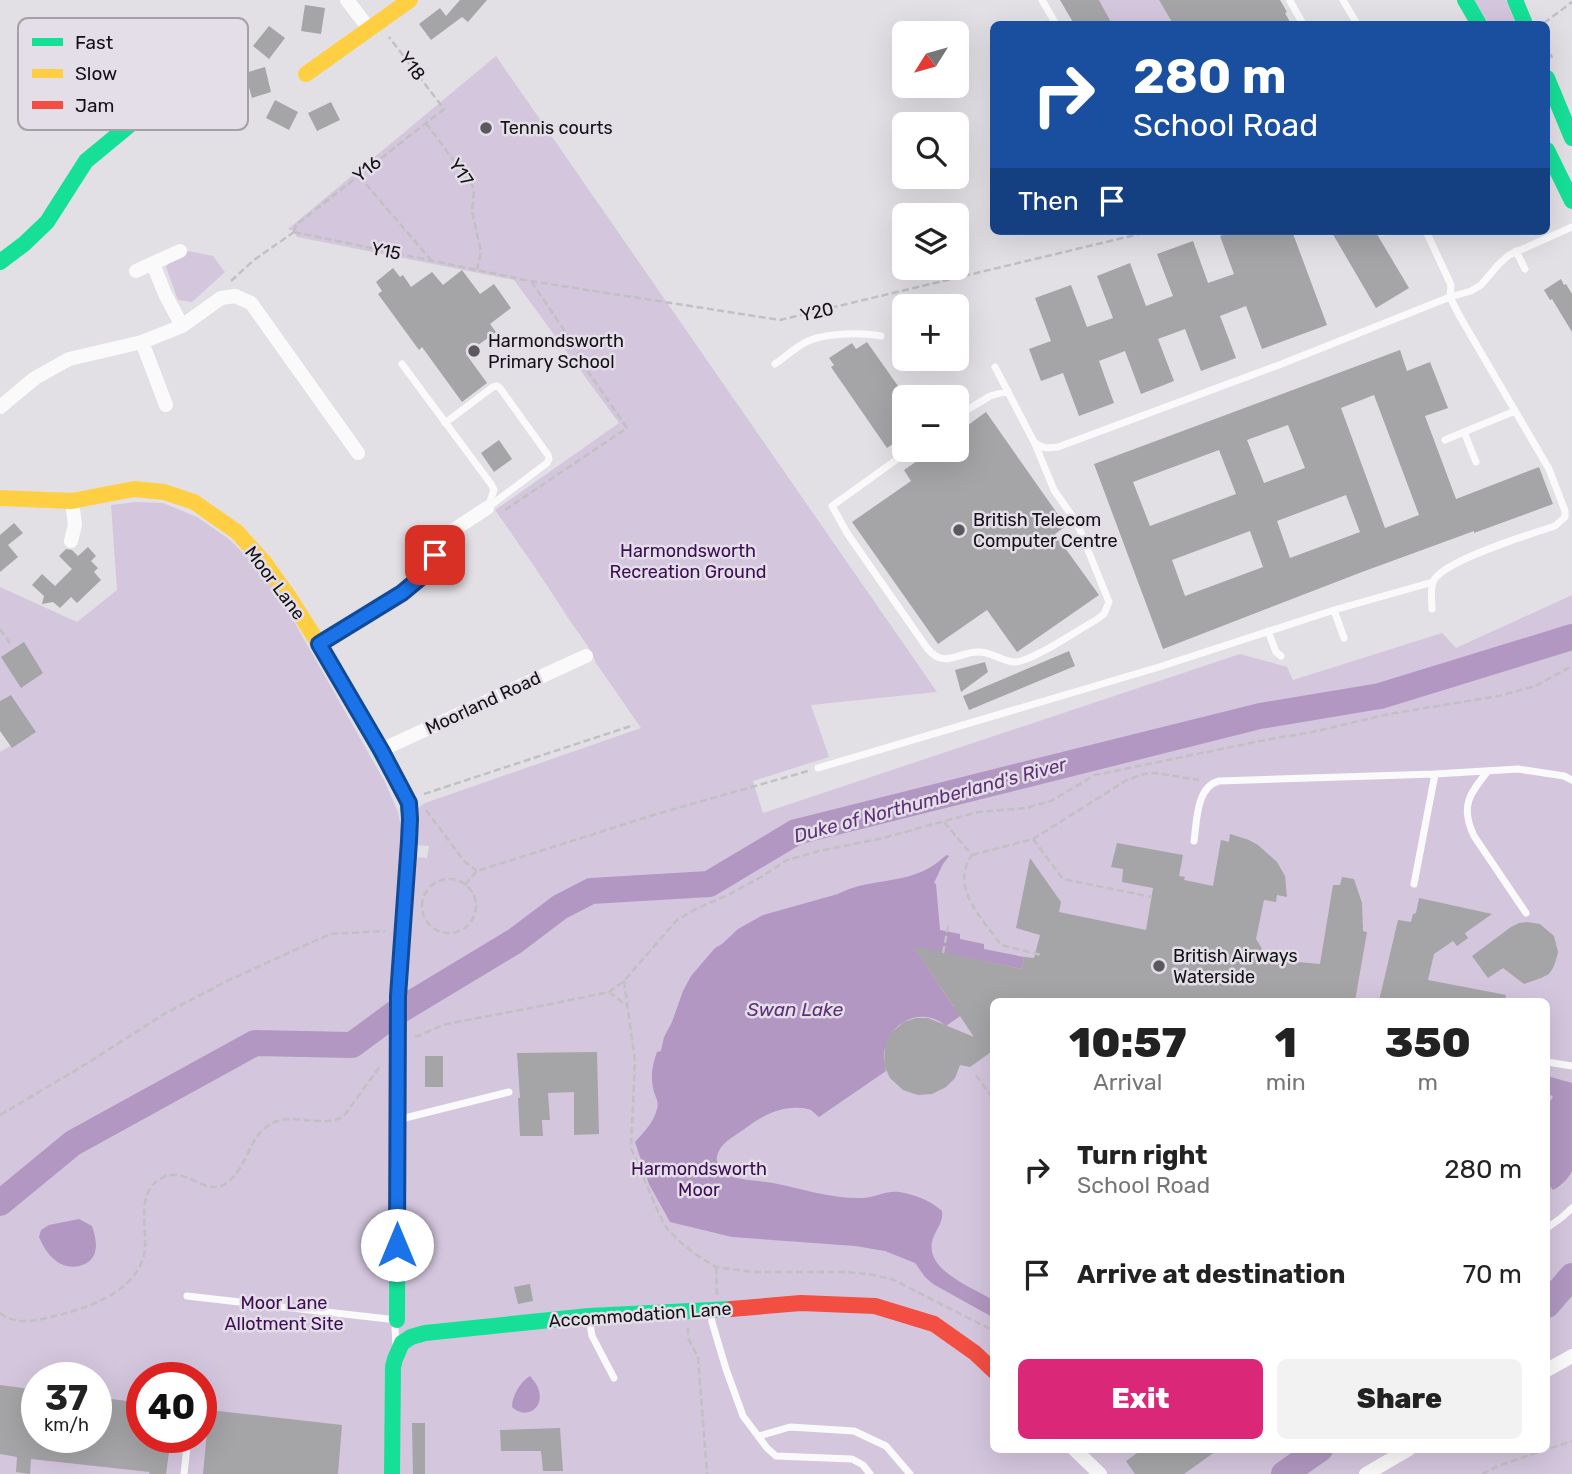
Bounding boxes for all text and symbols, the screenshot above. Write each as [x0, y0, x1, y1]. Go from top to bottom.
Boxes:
legend [18, 18, 248, 130]
north arrow [892, 21, 970, 98]
map controls [892, 21, 969, 462]
text: Fast [75, 31, 114, 54]
street label: Y18 [394, 47, 430, 85]
text: 280 m [1133, 47, 1287, 105]
icon: right [1018, 49, 1109, 140]
text: Slow [75, 62, 117, 85]
text: Jam [75, 94, 114, 117]
text: School Road [1133, 106, 1318, 144]
button: search [892, 112, 969, 189]
place label: Tennis courts [500, 117, 613, 139]
marker: Tennis courts [478, 120, 494, 136]
street label: Y16 [348, 151, 386, 187]
street label: Y17 [444, 154, 478, 190]
icon: arrive [1093, 182, 1131, 220]
text: Then [1018, 186, 1079, 217]
button: layers [892, 203, 969, 280]
street label: Y15 [369, 237, 403, 265]
button: + [892, 294, 969, 371]
street label: Y20 [798, 298, 836, 326]
place label: Harmondsworth Primary School [488, 330, 624, 373]
marker: Harmondsworth Primary School [466, 343, 482, 359]
button: − [892, 385, 969, 462]
place label: British Telecom Computer Centre [973, 509, 1117, 552]
marker: British Telecom Computer Centre [951, 522, 967, 538]
pin [405, 525, 465, 585]
icon: arrive [416, 536, 454, 574]
park label: Harmondsworth Recreation Ground [609, 540, 767, 583]
street label: Moor Lane [240, 542, 310, 624]
street label: Moorland Road [422, 667, 544, 739]
water label: Duke of Northumberland's River [791, 752, 1069, 847]
place label: British Airways Waterside [1173, 945, 1298, 988]
marker: British Airways Waterside [1151, 958, 1167, 974]
water label: Swan Lake [747, 998, 843, 1021]
text: 10:57 [1069, 1018, 1187, 1068]
text: 1 [1275, 1018, 1297, 1068]
text: 350 [1385, 1018, 1471, 1068]
text: Arrival [1093, 1068, 1162, 1096]
text: min [1266, 1068, 1306, 1096]
text: m [1418, 1068, 1438, 1096]
text: Turn right [1077, 1140, 1207, 1171]
icon: right [1018, 1151, 1056, 1189]
text: 280 m [1444, 1154, 1522, 1185]
park label: Harmondsworth Moor [631, 1158, 767, 1201]
text: School Road [1077, 1171, 1210, 1199]
position arrow [360, 1208, 434, 1282]
icon: arrive [1018, 1256, 1056, 1294]
text: Arrive at destination [1077, 1259, 1345, 1290]
text: 70 m [1463, 1259, 1522, 1290]
park label: Moor Lane Allotment Site [224, 1292, 344, 1335]
street label: Accommodation Lane [548, 1298, 732, 1332]
button: Exit [1018, 1359, 1263, 1439]
button: Share [1277, 1359, 1522, 1439]
speed limit sign: 40 [126, 1362, 217, 1453]
text: 37 [45, 1377, 88, 1419]
text: km/h [44, 1414, 89, 1436]

